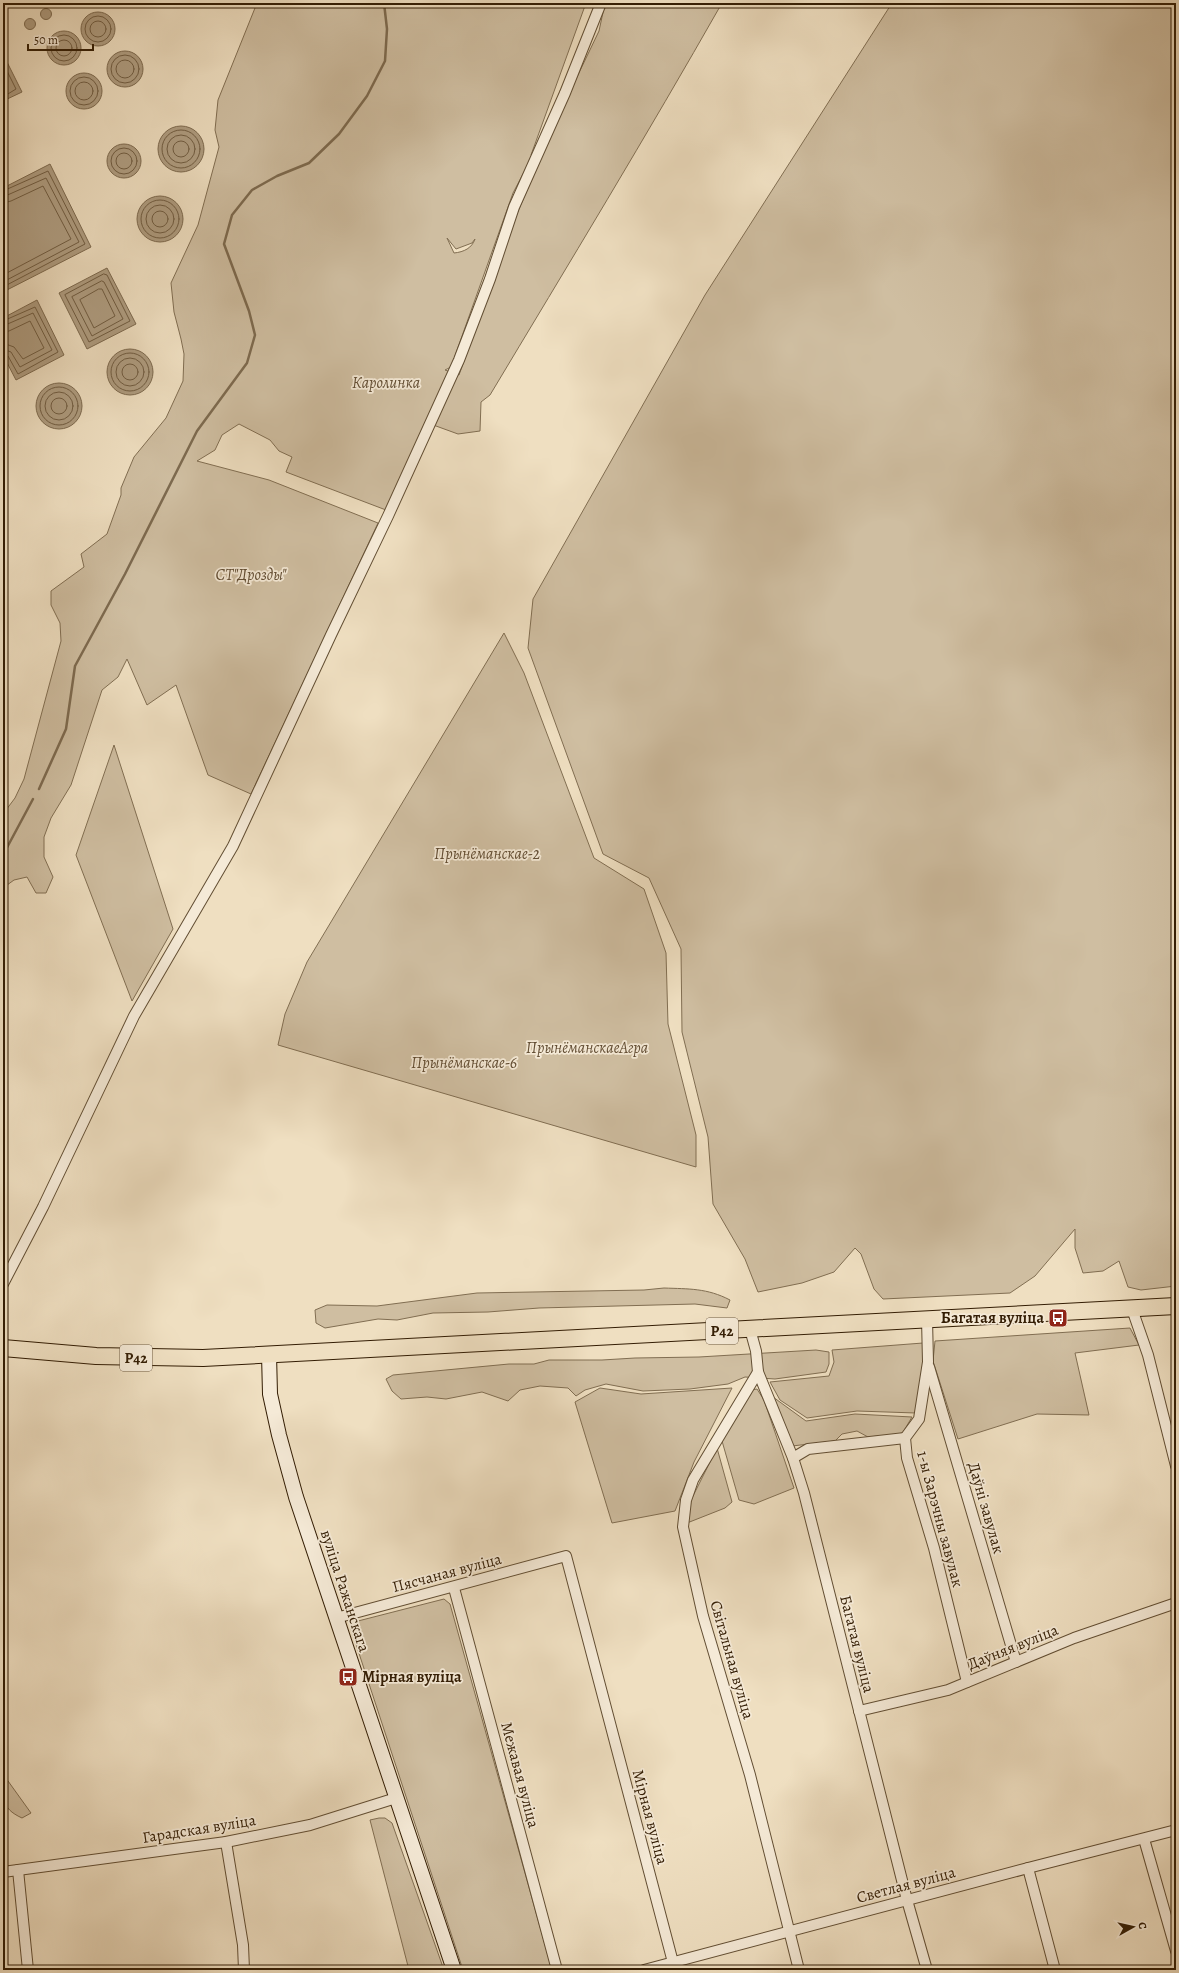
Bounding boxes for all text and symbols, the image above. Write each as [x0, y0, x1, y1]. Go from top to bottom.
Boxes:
scale bar [28, 26, 93, 52]
text: 50 m [34, 32, 58, 48]
park label: Каролинка [352, 372, 420, 394]
park label: СТ"Дрозды" [216, 564, 287, 586]
park label: Прынёманскае-2 [434, 843, 540, 865]
park label: ПрынёманскаеАгра [526, 1037, 648, 1059]
park label: Прынёманскае-6 [411, 1052, 517, 1074]
place label: Багатая вуліца [941, 1307, 1044, 1329]
bus stop icon: Багатая вуліца [1047, 1307, 1069, 1329]
road number: Р42 [706, 1318, 738, 1344]
road number: Р42 [120, 1345, 152, 1371]
street label: 1-ы Зарэчны завулак [911, 1448, 969, 1590]
street label: Даўні завулак [962, 1460, 1010, 1556]
street label: вуліца Ражанскага [315, 1527, 375, 1656]
street label: Пясчаная вуліца [390, 1548, 505, 1598]
street label: Багатая вуліца [834, 1593, 880, 1696]
street label: Світальная вуліца [705, 1598, 760, 1722]
street label: Даўняя вуліца [964, 1619, 1062, 1675]
bus stop icon: Мірная вуліца [337, 1666, 359, 1688]
place label: Мірная вуліца [362, 1666, 462, 1688]
street label: Межавая вуліца [495, 1720, 545, 1831]
street label: Мірная вуліца [627, 1767, 673, 1868]
street label: Гарадская вуліца [141, 1809, 258, 1849]
street label: Светлая вуліца [854, 1861, 958, 1909]
north arrow [1113, 1907, 1153, 1947]
text: С [1135, 1921, 1150, 1930]

